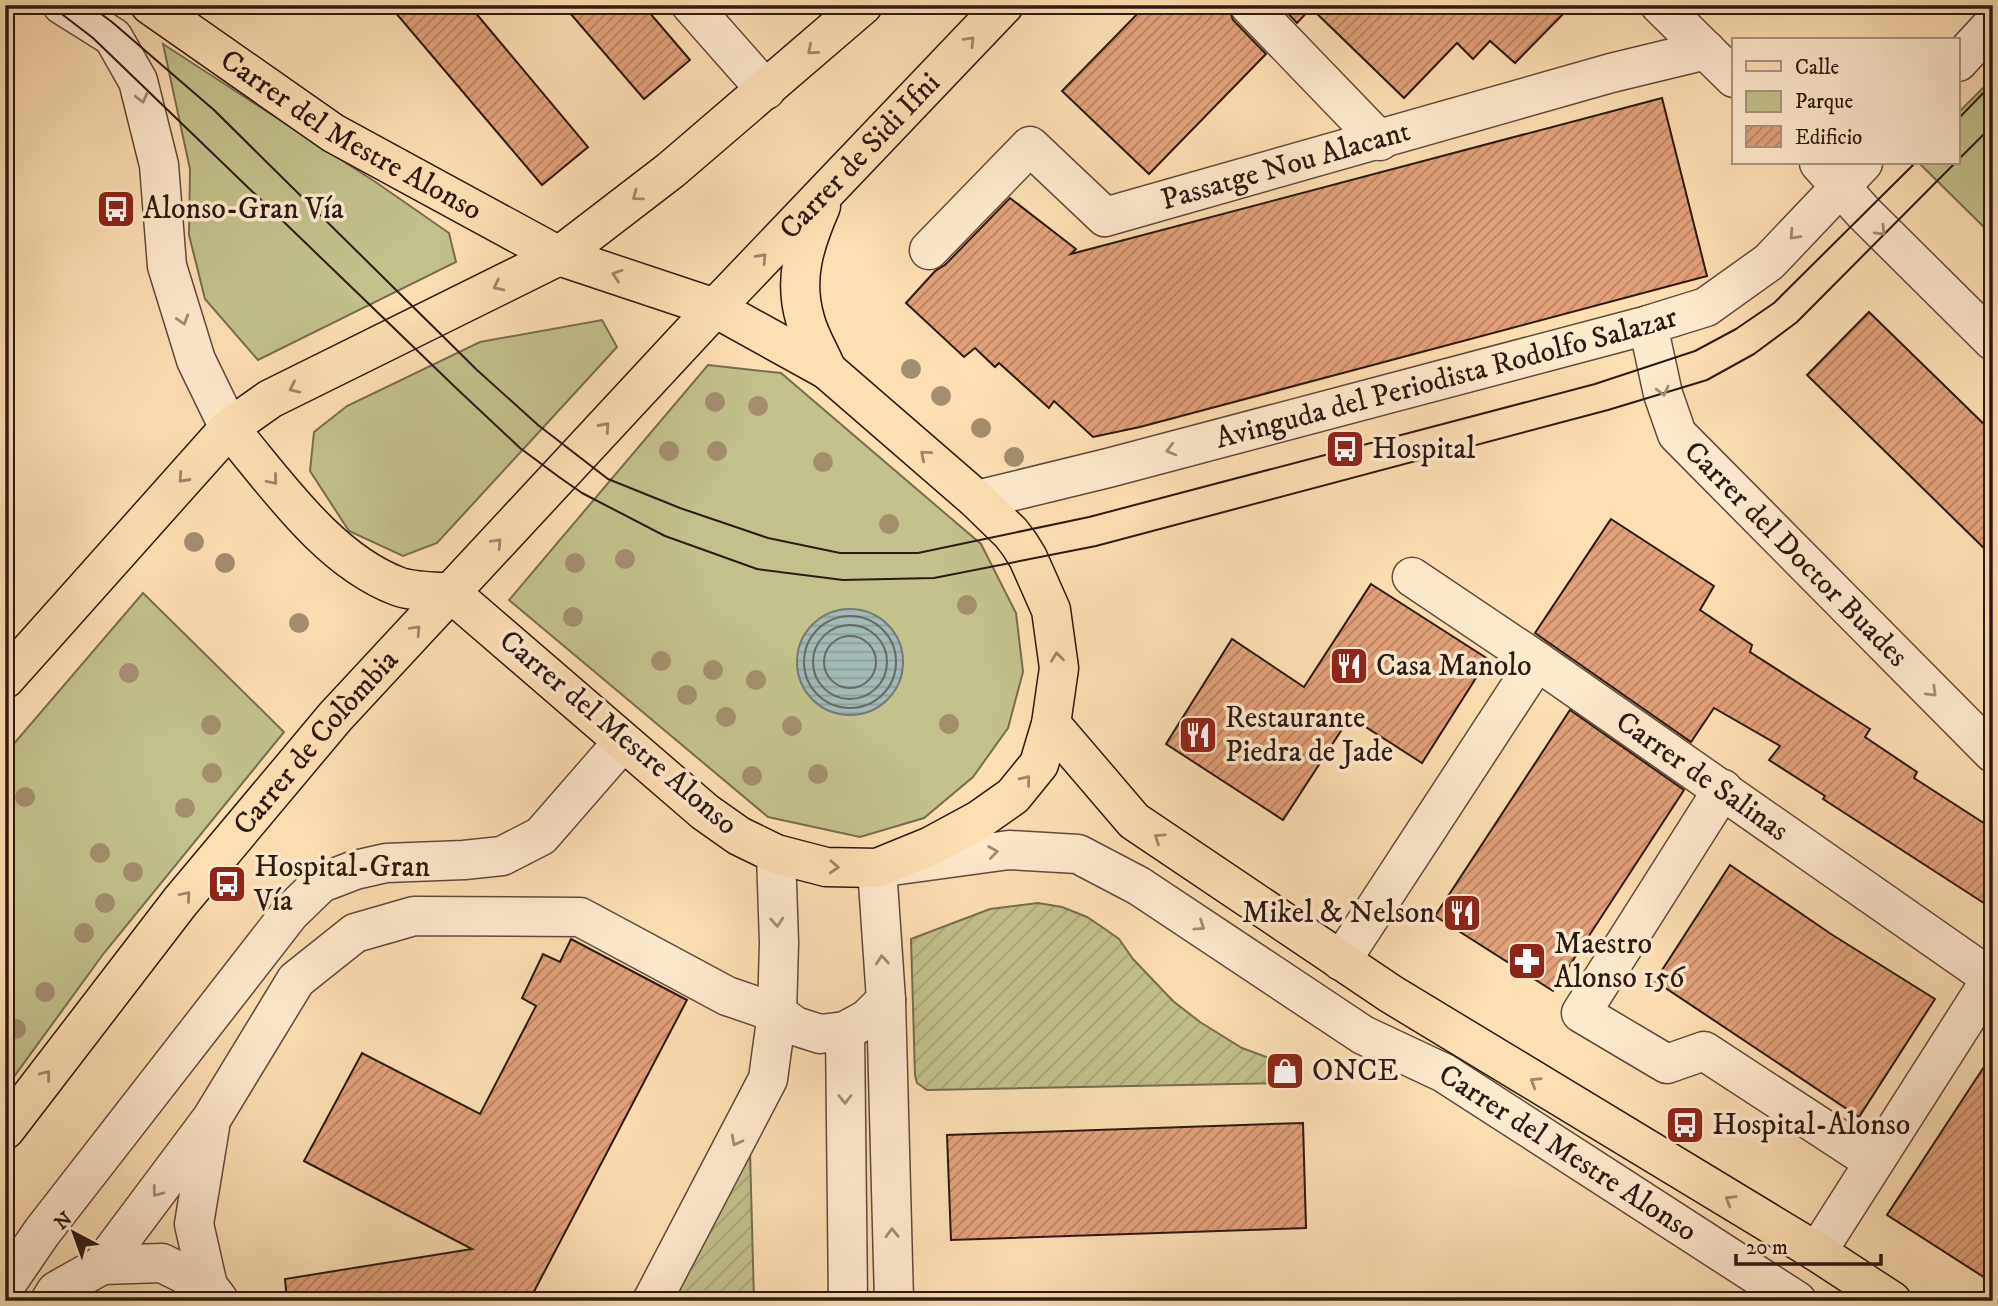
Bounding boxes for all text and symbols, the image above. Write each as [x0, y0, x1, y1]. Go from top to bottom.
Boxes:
one-way arrow [962, 36, 975, 49]
legend [1732, 38, 1960, 164]
street label: Carrer del Mestre Alonso [213, 41, 488, 229]
one-way arrow [807, 42, 820, 54]
text: Calle [1795, 55, 1839, 81]
street label: Carrer de Sidi Ifni [772, 65, 948, 247]
text: Parque [1795, 89, 1853, 115]
one-way arrow [134, 92, 148, 104]
street label: Passatge Nou Alacant [1157, 113, 1414, 219]
text: Edificio [1795, 125, 1862, 151]
bus stop icon: Alonso-Gran Vía [95, 188, 137, 230]
one-way arrow [632, 188, 645, 200]
place label: Alonso-Gran Vía [143, 191, 344, 228]
one-way arrow [1873, 223, 1886, 236]
one-way arrow [1790, 227, 1803, 240]
one-way arrow [754, 253, 766, 266]
one-way arrow [611, 269, 624, 283]
one-way arrow [493, 278, 505, 292]
street label: Avinguda del Periodista Rodolfo Salazar [1212, 299, 1682, 457]
one-way arrow [175, 314, 190, 326]
one-way arrow [289, 380, 301, 394]
one-way arrow [1655, 385, 1669, 397]
one-way arrow [597, 422, 609, 435]
bus stop icon: Hospital [1324, 428, 1366, 470]
place label: Hospital [1372, 431, 1475, 468]
street label: Carrer del Doctor Buades [1676, 433, 1916, 675]
one-way arrow [1165, 442, 1177, 457]
one-way arrow [921, 450, 934, 463]
one-way arrow [179, 470, 191, 483]
one-way arrow [265, 471, 277, 484]
one-way arrow [489, 538, 502, 551]
street label: Carrer del Mestre Alonso [491, 622, 745, 844]
one-way arrow [408, 625, 420, 638]
street label: Carrer de Colòmbia [225, 642, 407, 843]
restaurant icon: Casa Manolo [1328, 645, 1370, 687]
place label: Casa Manolo [1376, 648, 1532, 685]
one-way arrow [1050, 651, 1065, 663]
one-way arrow [1923, 684, 1936, 697]
place label: Restaurante Piedra de Jade [1225, 700, 1393, 771]
street label: Carrer de Salinas [1608, 703, 1796, 849]
restaurant icon: Restaurante Piedra de Jade [1177, 714, 1219, 756]
one-way arrow [1018, 775, 1030, 788]
one-way arrow [1154, 833, 1167, 846]
one-way arrow [987, 845, 999, 860]
place label: Hospital-Gran Vía [253, 849, 430, 920]
one-way arrow [828, 859, 839, 874]
bus stop icon: Hospital-Gran Vía [206, 863, 248, 905]
one-way arrow [178, 891, 190, 904]
restaurant icon: Mikel & Nelson [1441, 892, 1483, 934]
place label: Mikel & Nelson [1242, 895, 1435, 932]
one-way arrow [770, 917, 785, 928]
one-way arrow [1192, 918, 1205, 931]
place label: Maestro Alonso 156 [1554, 926, 1686, 997]
pharmacy icon: Maestro Alonso 156 [1506, 940, 1548, 982]
one-way arrow [875, 954, 890, 965]
shop icon: ONCE [1264, 1050, 1306, 1092]
place label: ONCE [1312, 1053, 1398, 1090]
street label: Carrer del Mestre Alonso [1432, 1056, 1704, 1250]
one-way arrow [37, 1070, 50, 1082]
one-way arrow [1530, 1077, 1543, 1090]
one-way arrow [838, 1094, 853, 1105]
bus stop icon: Hospital-Alonso [1664, 1104, 1706, 1146]
place label: Hospital-Alonso [1712, 1107, 1910, 1144]
one-way arrow [731, 1134, 744, 1146]
one-way arrow [152, 1184, 165, 1197]
one-way arrow [1724, 1195, 1737, 1208]
north arrow [38, 1198, 108, 1268]
text: N [50, 1207, 78, 1235]
scale bar [1736, 1222, 1881, 1266]
one-way arrow [884, 1227, 900, 1237]
text: 20 m [1746, 1235, 1788, 1261]

